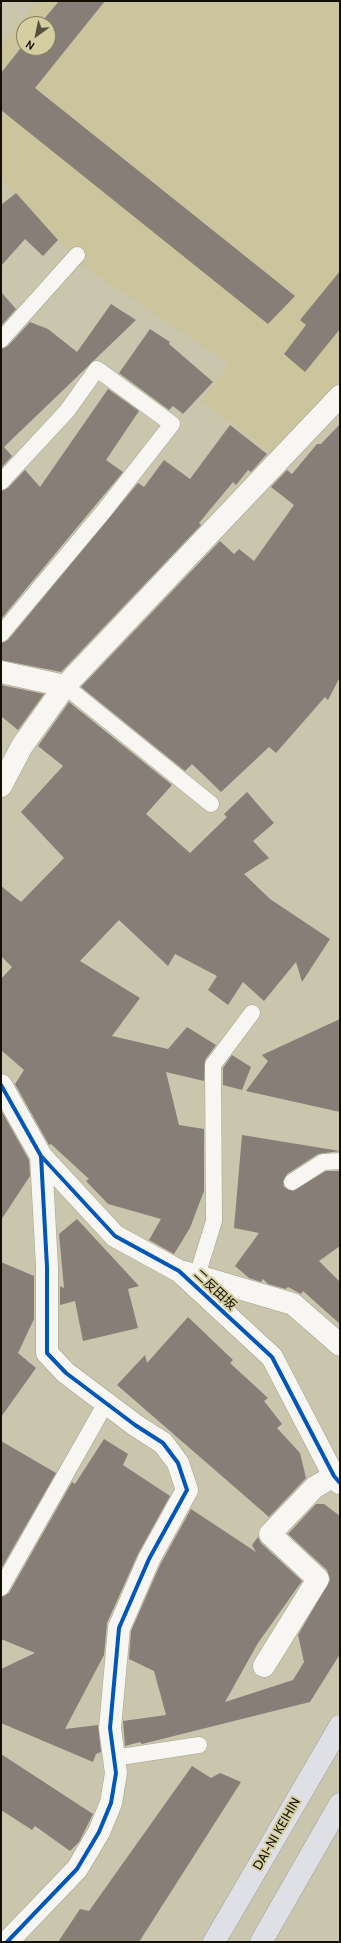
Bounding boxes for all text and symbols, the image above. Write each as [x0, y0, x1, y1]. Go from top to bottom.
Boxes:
north arrow [16, 16, 56, 56]
text: N [23, 37, 37, 53]
street label: 二反田坂 [191, 1267, 239, 1313]
street label: DAI-NI KEIHIN [250, 1795, 304, 1873]

